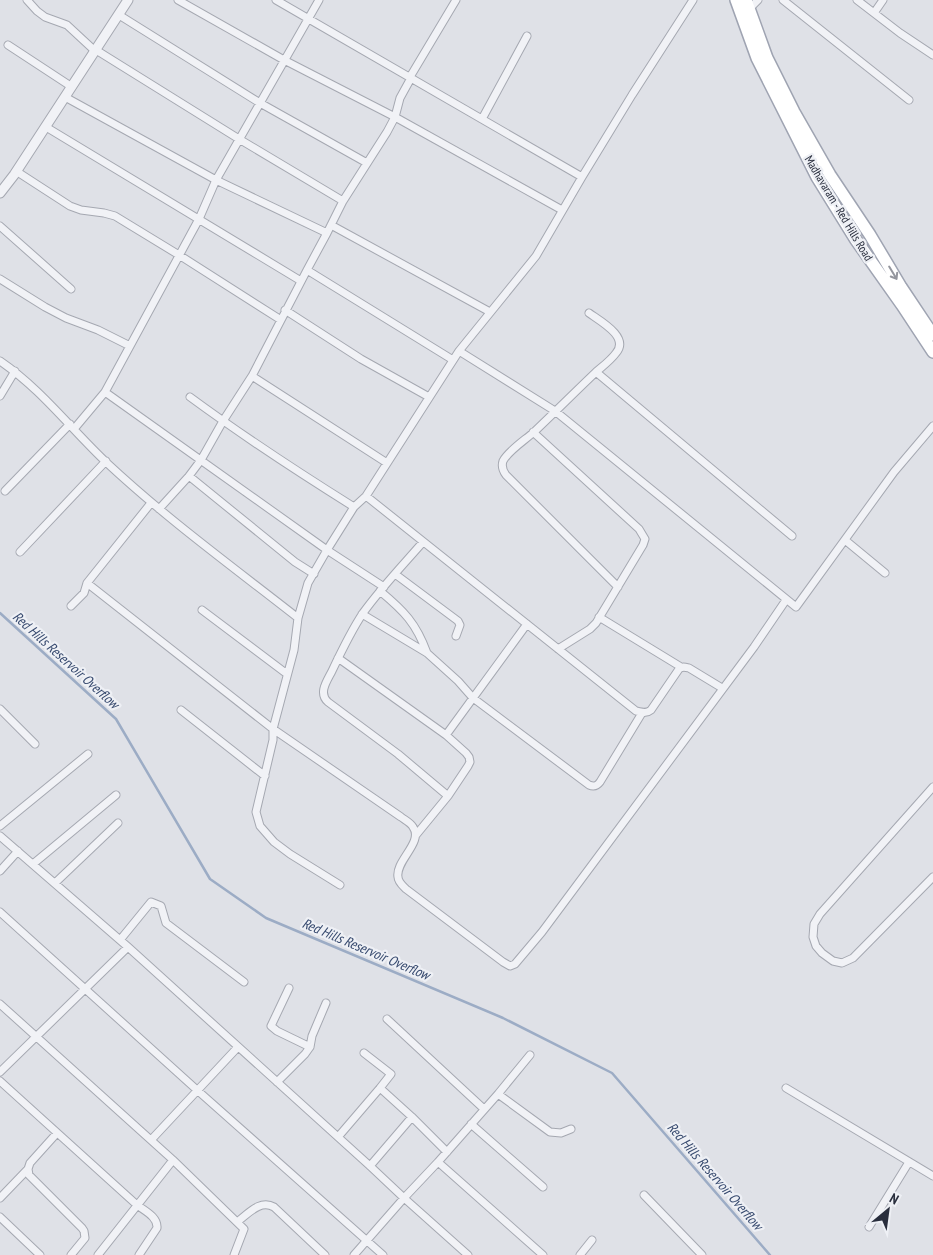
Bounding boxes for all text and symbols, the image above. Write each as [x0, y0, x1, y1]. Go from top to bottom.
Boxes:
street label: Madhavaram - Red Hills Road [802, 153, 876, 263]
one-way arrow [888, 266, 898, 280]
water label: Red Hills Reservoir Overflow [9, 608, 124, 714]
water label: Red Hills Reservoir Overflow [300, 914, 434, 985]
water label: Red Hills Reservoir Overflow [663, 1119, 768, 1235]
north arrow [863, 1185, 913, 1235]
text: N [887, 1189, 902, 1208]

